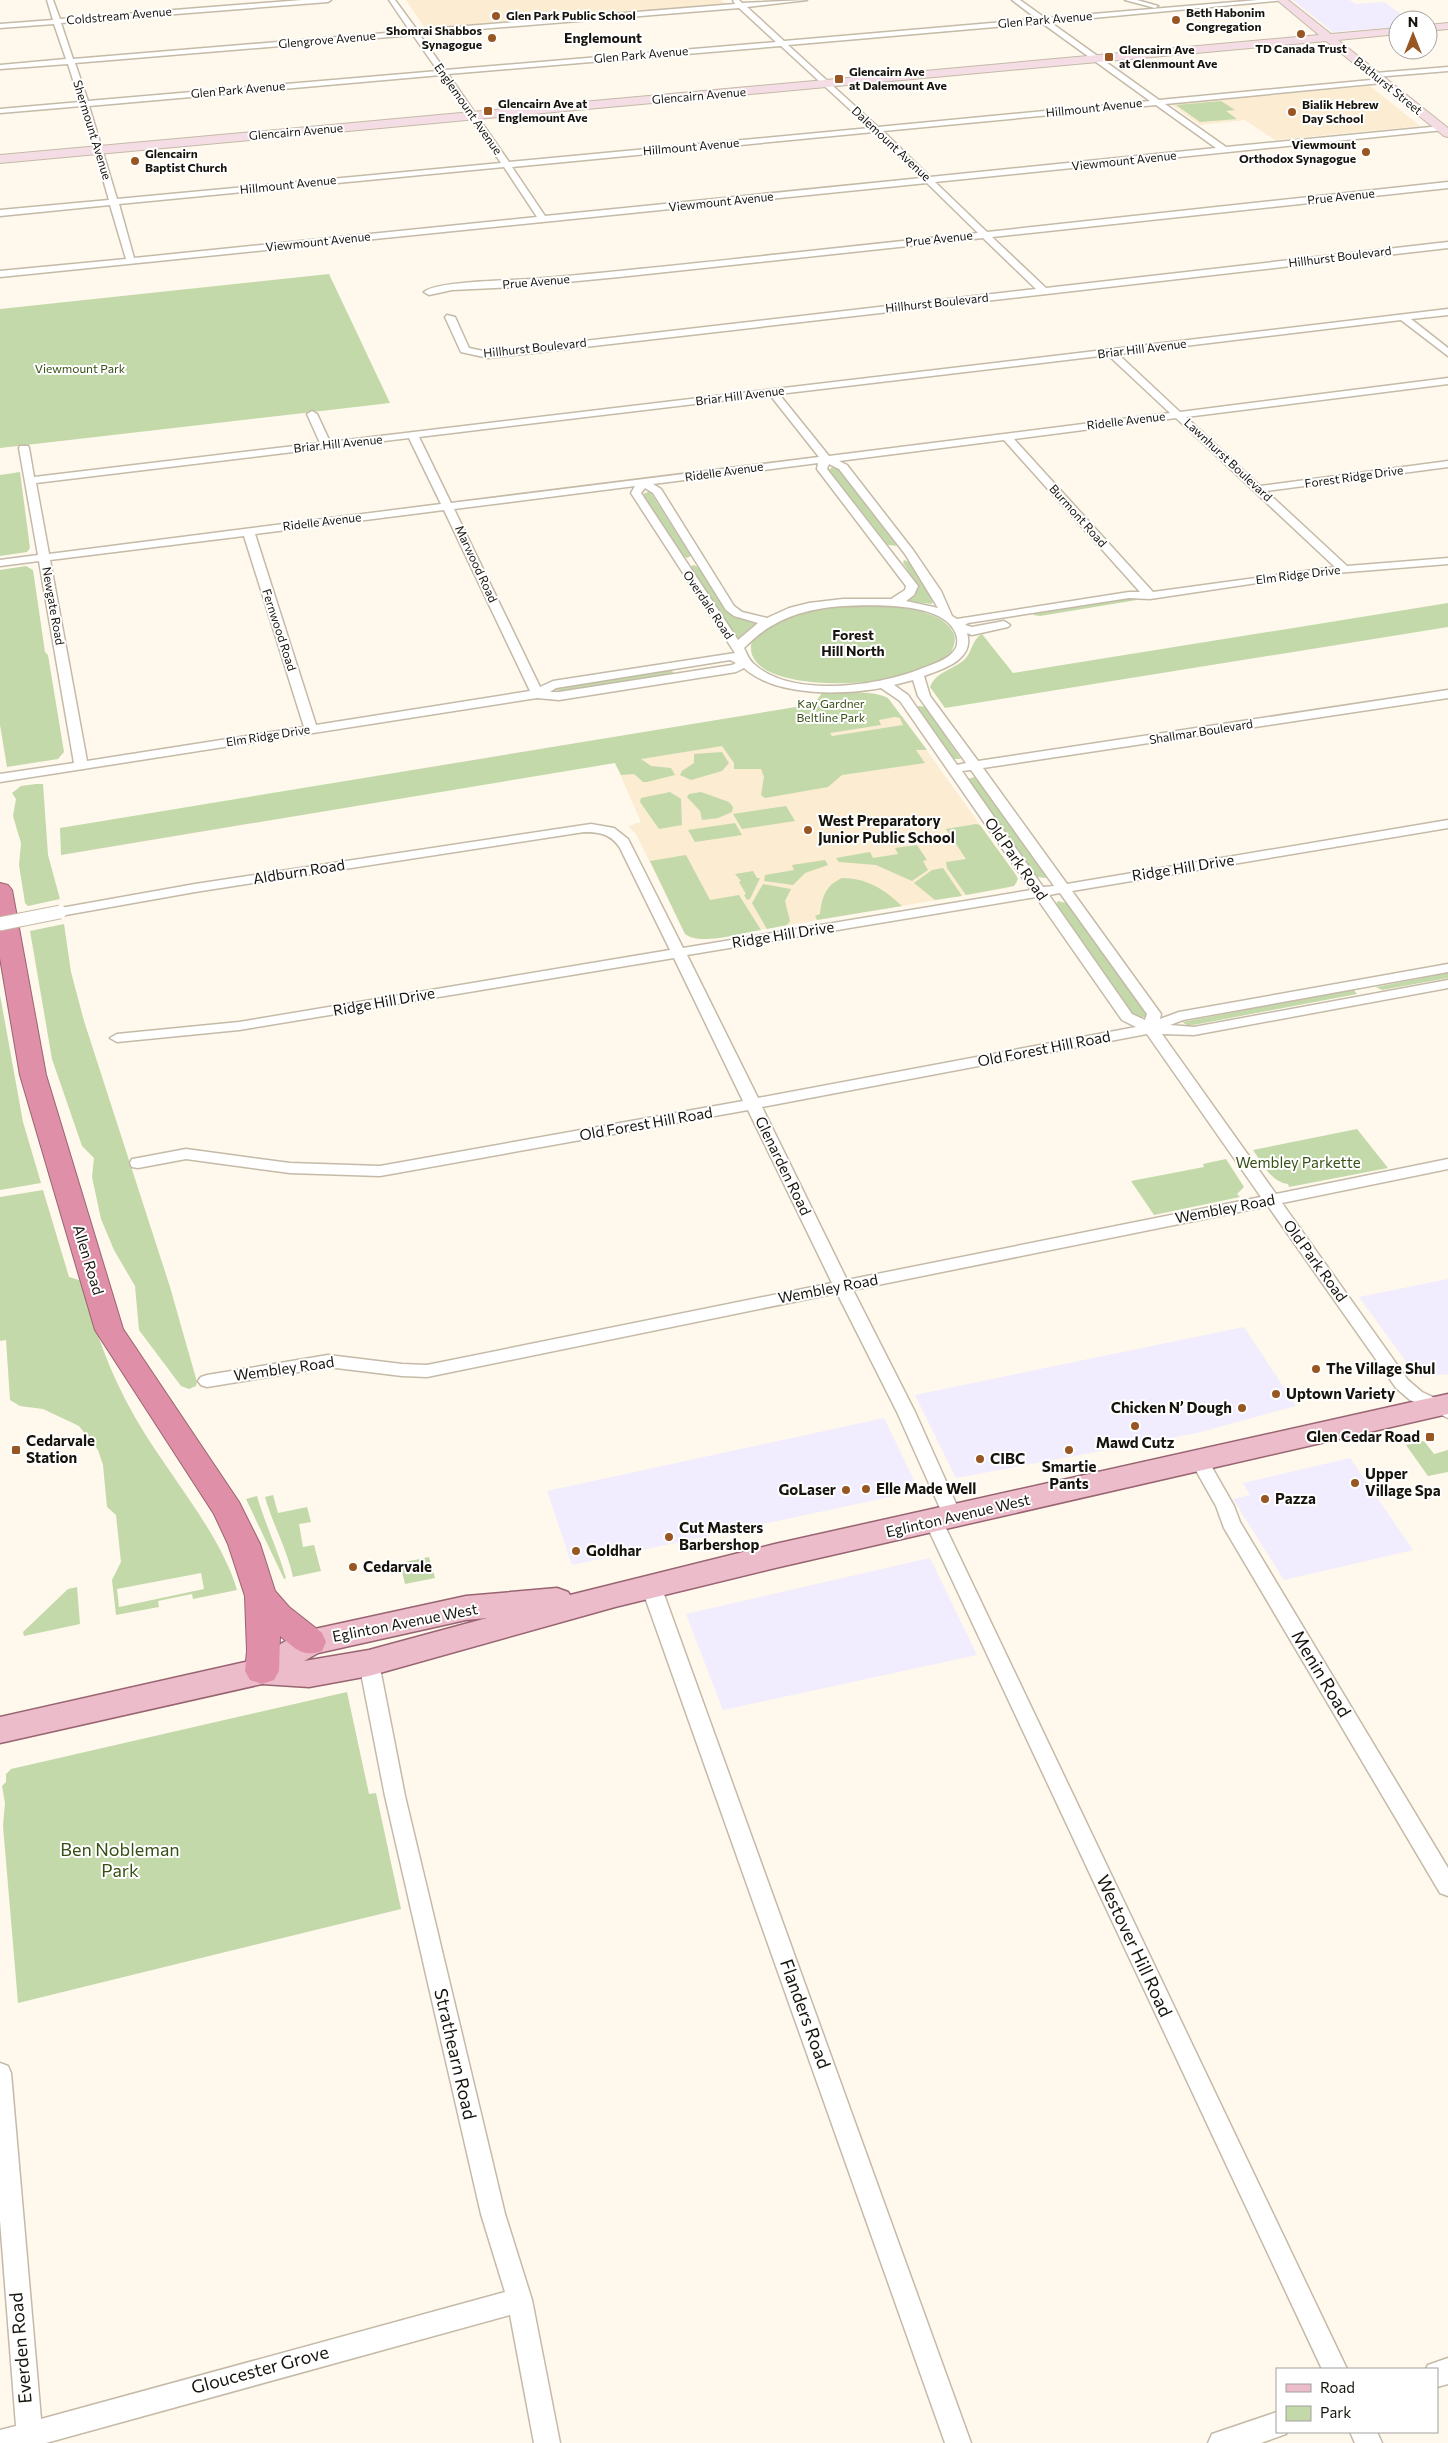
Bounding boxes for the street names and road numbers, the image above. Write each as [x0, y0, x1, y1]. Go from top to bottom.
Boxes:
street label: Coldstream Avenue [66, 3, 172, 27]
street label: Glen Park Avenue [997, 8, 1093, 30]
street label: Glengrove Avenue [278, 28, 376, 50]
street label: Glen Park Avenue [593, 43, 689, 65]
street label: Bathurst Street [1352, 53, 1426, 117]
street label: Englemount Avenue [432, 60, 506, 157]
street label: Shermount Avenue [71, 78, 115, 181]
street label: Glen Park Avenue [190, 78, 286, 100]
street label: Glencairn Avenue [651, 84, 747, 106]
street label: Hillmount Avenue [1045, 95, 1143, 119]
street label: Dalemount Avenue [849, 103, 934, 183]
street label: Glencairn Avenue [248, 120, 344, 142]
street label: Hillmount Avenue [642, 135, 740, 157]
street label: Viewmount Avenue [1071, 148, 1177, 172]
street label: Hillmount Avenue [239, 172, 337, 196]
street label: Prue Avenue [1307, 186, 1375, 207]
street label: Viewmount Avenue [668, 189, 774, 213]
street label: Prue Avenue [905, 228, 973, 249]
street label: Viewmount Avenue [265, 229, 371, 253]
street label: Hillhurst Boulevard [1288, 243, 1392, 269]
street label: Prue Avenue [502, 271, 570, 291]
street label: Hillhurst Boulevard [885, 290, 989, 314]
street label: Hillhurst Boulevard [483, 335, 587, 359]
street label: Briar Hill Avenue [1097, 336, 1187, 360]
street label: Briar Hill Avenue [695, 383, 785, 407]
street label: Ridelle Avenue [1086, 408, 1166, 432]
street label: Lawnhurst Boulevard [1182, 415, 1276, 504]
street label: Briar Hill Avenue [293, 431, 383, 455]
street label: Ridelle Avenue [684, 459, 764, 483]
street label: Forest Ridge Drive [1304, 462, 1404, 490]
street label: Burmont Road [1047, 481, 1110, 549]
street label: Ridelle Avenue [282, 509, 362, 533]
street label: Marwood Road [453, 523, 501, 604]
street label: Elm Ridge Drive [1255, 562, 1341, 586]
street label: Newgate Road [40, 566, 68, 646]
street label: Overdale Road [681, 568, 737, 641]
street label: Fernwood Road [260, 587, 300, 673]
street label: Shallmar Boulevard [1148, 716, 1254, 746]
street label: Elm Ridge Drive [225, 721, 311, 749]
street label: Old Park Road [982, 814, 1052, 903]
street label: Ridge Hill Drive [1130, 850, 1235, 884]
street label: Aldburn Road [252, 855, 346, 887]
street label: Ridge Hill Drive [730, 917, 835, 951]
street label: Ridge Hill Drive [331, 983, 436, 1019]
street label: Old Forest Hill Road [976, 1026, 1112, 1070]
street label: Old Forest Hill Road [578, 1102, 714, 1144]
street label: Glenarden Road [752, 1113, 816, 1218]
street label: Wembley Road [1173, 1190, 1276, 1227]
street label: Old Park Road [1280, 1216, 1352, 1305]
street label: Allen Road [70, 1222, 108, 1297]
street label: Wembley Road [776, 1270, 879, 1307]
street label: Wembley Road [232, 1352, 335, 1384]
street label: Eglinton Avenue West [884, 1490, 1032, 1540]
street label: Eglinton Avenue West [331, 1599, 479, 1645]
street label: Menin Road [1287, 1626, 1356, 1721]
street label: Westover Hill Road [1092, 1871, 1177, 2020]
street label: Flanders Road [776, 1956, 836, 2071]
street label: Strathearn Road [430, 1986, 482, 2121]
street label: Everden Road [4, 2292, 36, 2405]
street label: Gloucester Grove [189, 2340, 331, 2398]

